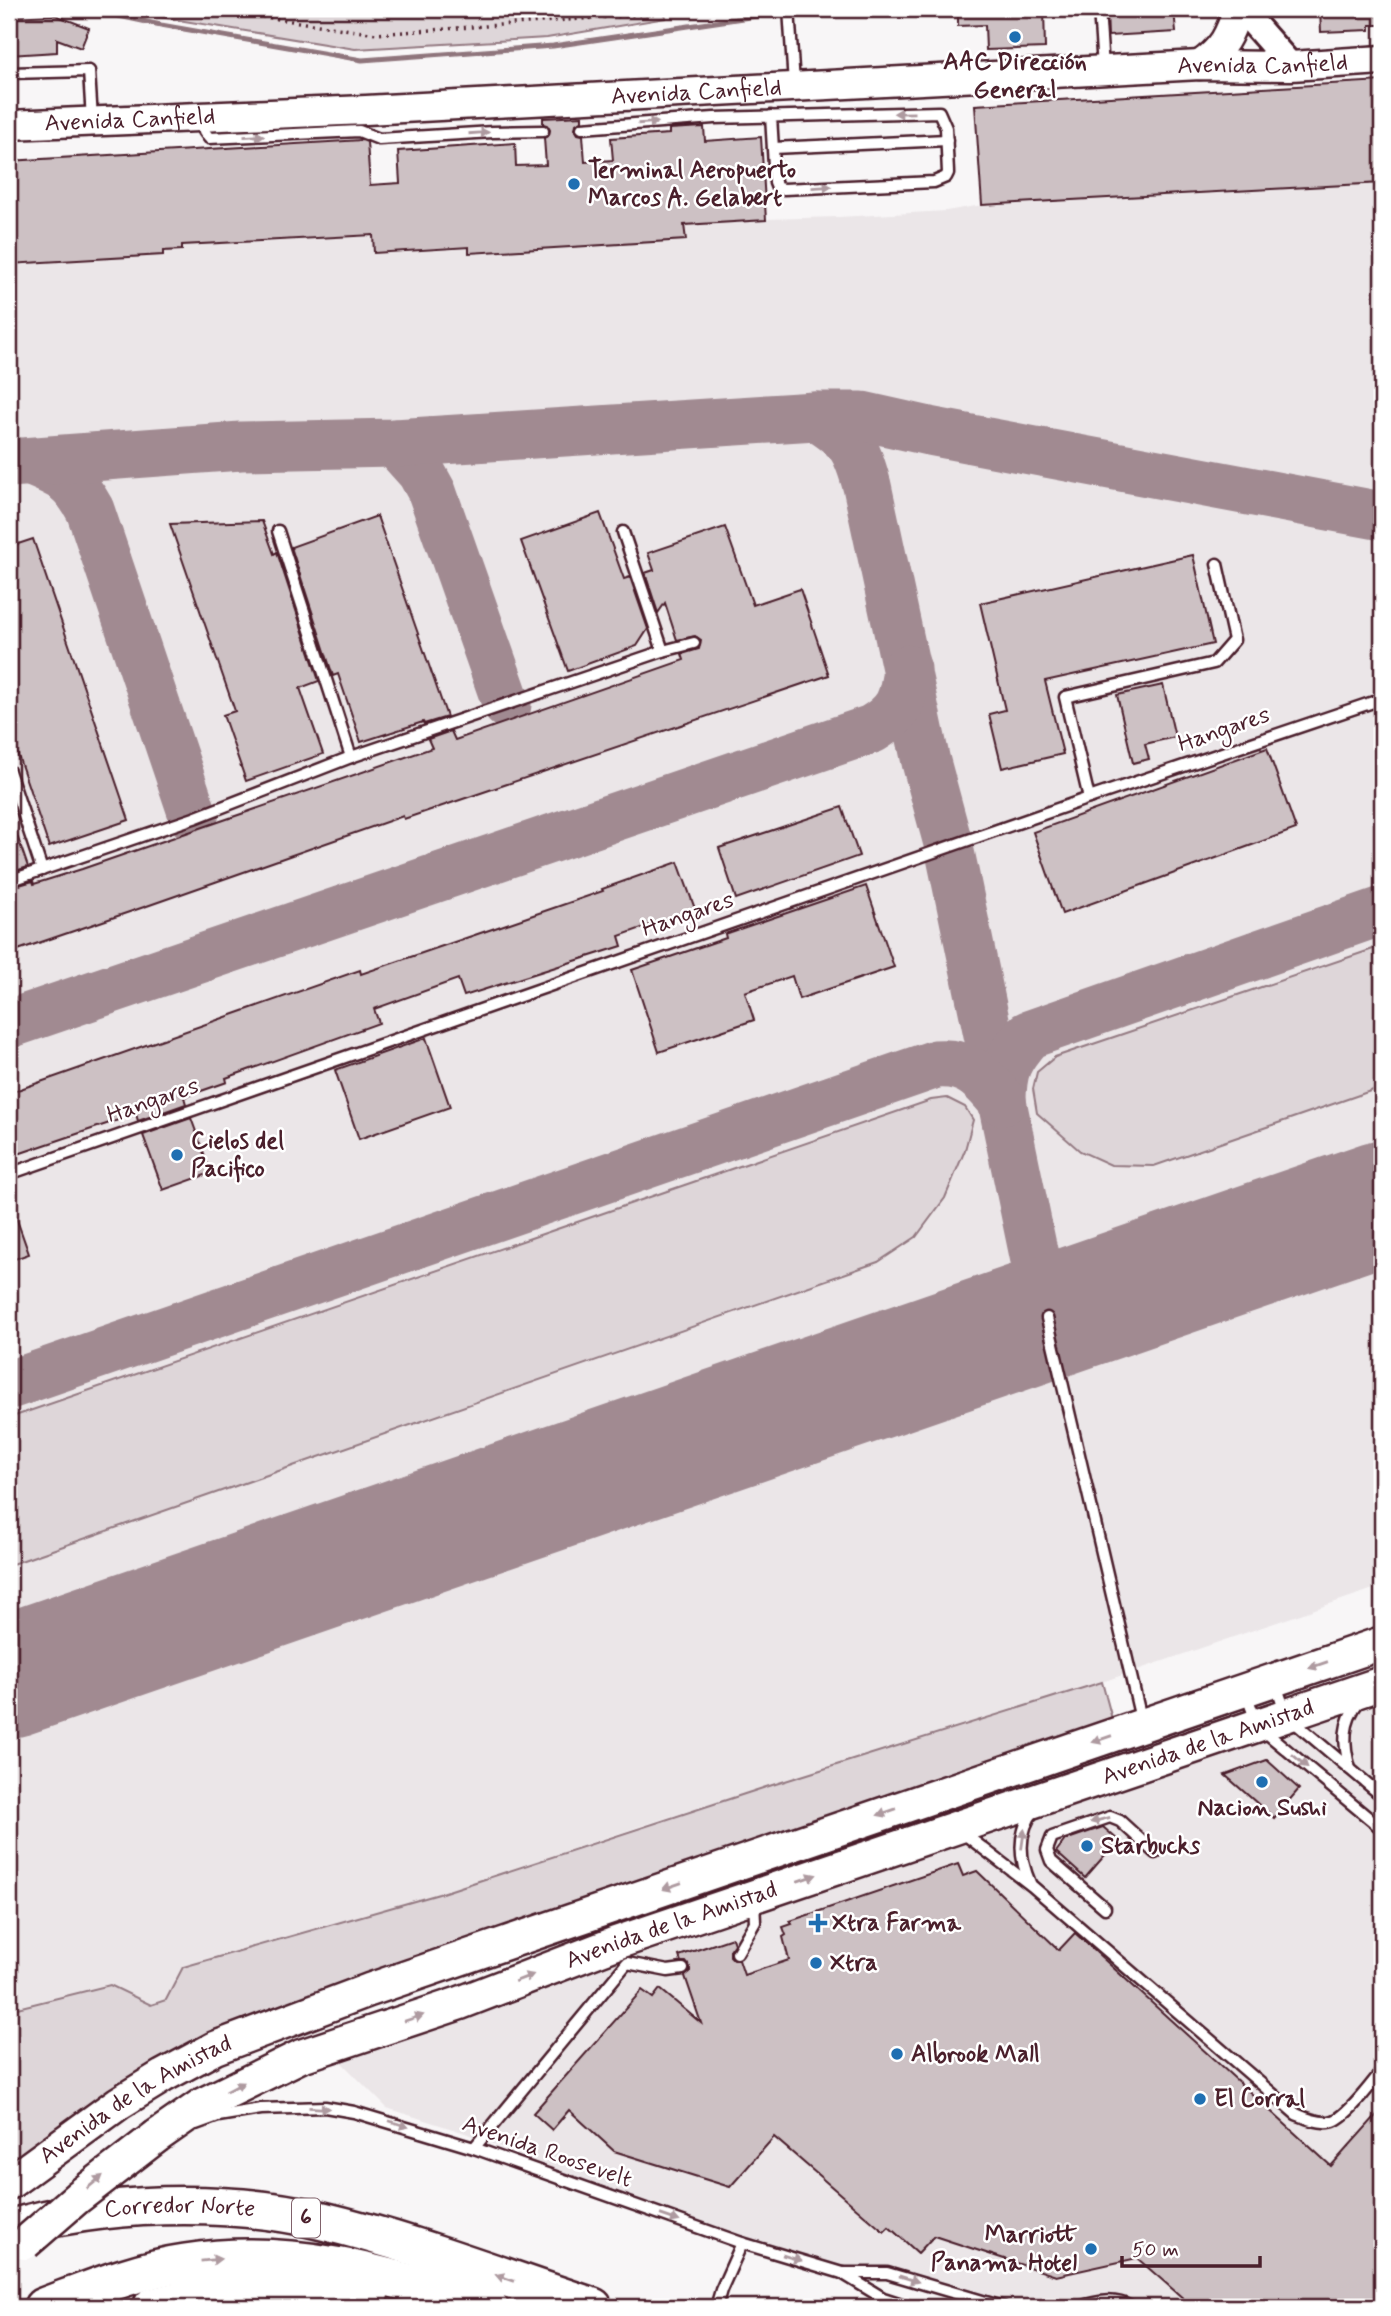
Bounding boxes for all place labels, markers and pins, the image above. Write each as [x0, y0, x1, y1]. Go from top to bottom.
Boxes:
marker: AAC Dirección General [1007, 29, 1023, 45]
place label: AAC Dirección General [943, 47, 1087, 106]
place label: Terminal Aeropuerto Marcos A. Gelabert [588, 155, 796, 214]
marker: Terminal Aeropuerto Marcos A. Gelabert [566, 176, 582, 192]
place label: Cielos del Pacifico [191, 1126, 284, 1185]
marker: Cielos del Pacifico [169, 1147, 185, 1163]
marker: Nacion Sushi [1254, 1774, 1270, 1790]
place label: Nacion Sushi [1197, 1793, 1327, 1824]
place label: Starbucks [1101, 1831, 1200, 1862]
marker: Starbucks [1079, 1838, 1095, 1854]
place label: Xtra Farma [832, 1908, 962, 1939]
marker: Xtra Farma [810, 1915, 826, 1931]
place label: Xtra [830, 1948, 878, 1979]
marker: Xtra [808, 1955, 824, 1971]
place label: Albrook Mall [911, 2039, 1040, 2070]
marker: Albrook Mall [889, 2046, 905, 2062]
place label: El Corral [1214, 2084, 1305, 2115]
marker: El Corral [1192, 2091, 1208, 2107]
place label: Marriott Panama Hotel [931, 2220, 1077, 2279]
marker: Marriott Panama Hotel [1083, 2241, 1099, 2257]

